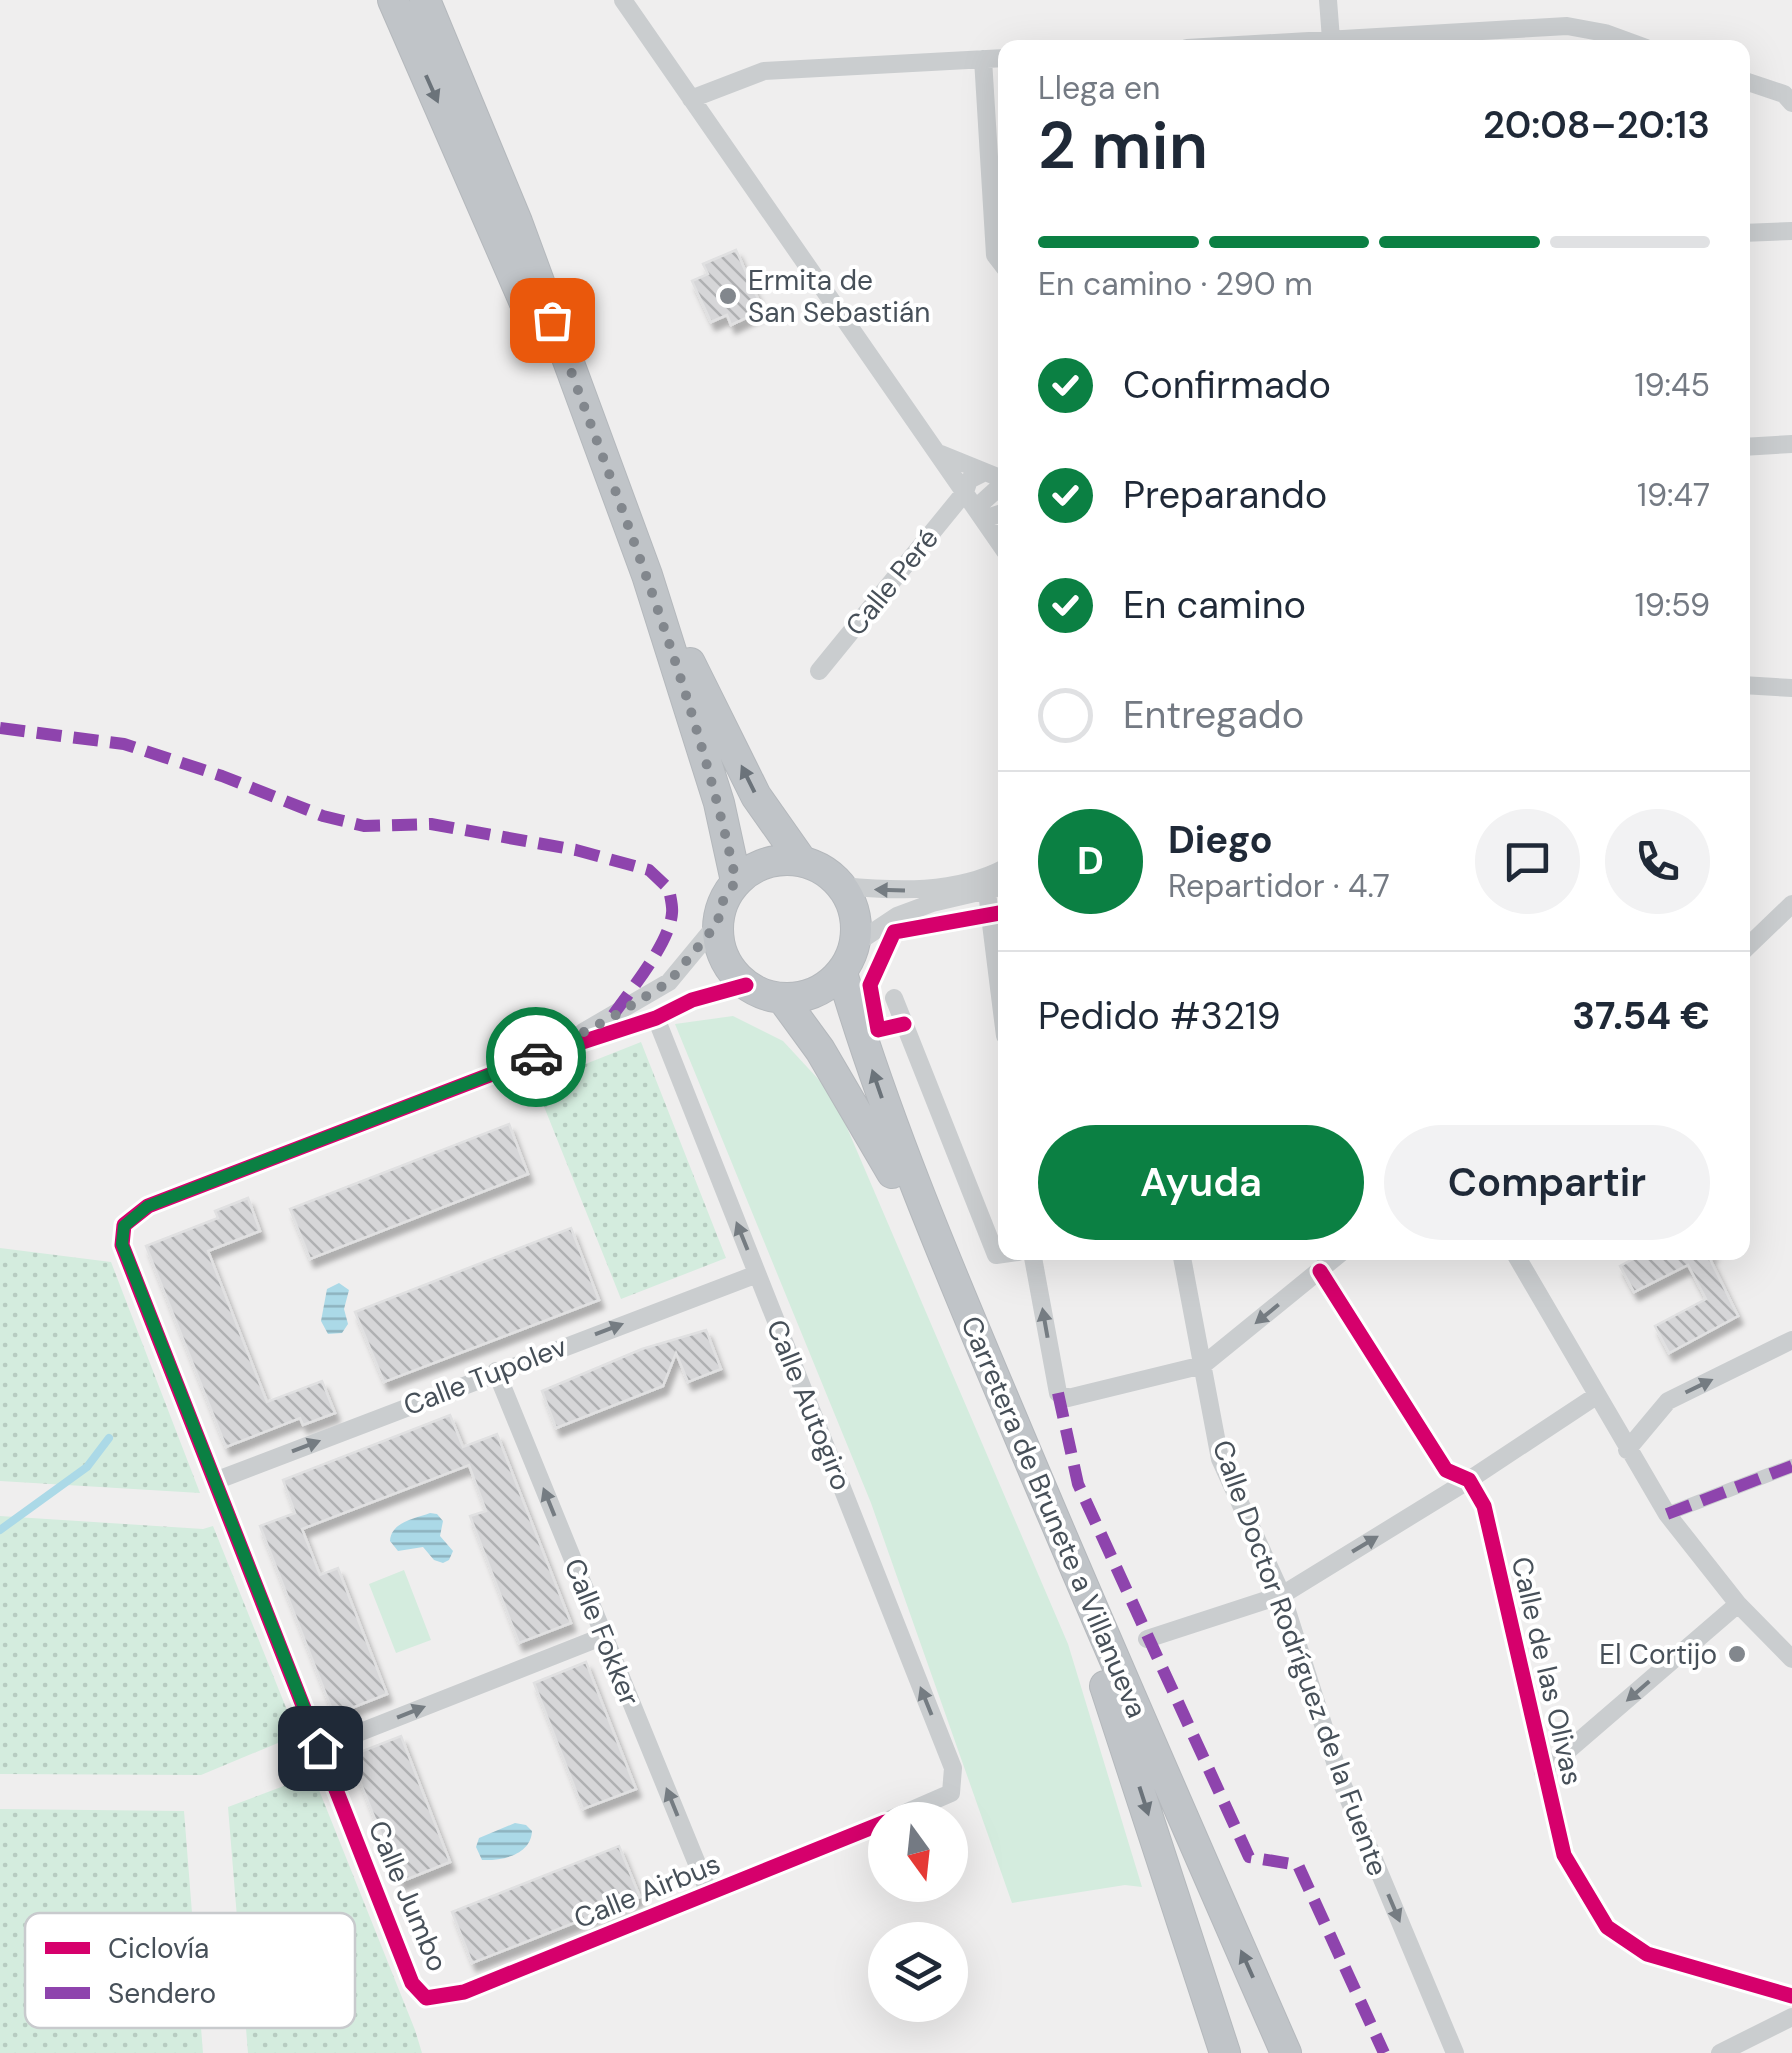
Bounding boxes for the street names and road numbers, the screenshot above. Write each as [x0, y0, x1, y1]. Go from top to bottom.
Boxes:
street label: Calle Peré [837, 521, 947, 643]
street label: Carretera de Brunete a Villanueva [952, 1311, 1156, 1723]
street label: Calle Autogiro [758, 1314, 860, 1496]
street label: Calle Tupolev [398, 1328, 572, 1424]
street label: Calle Doctor Rodríguez de la Fuente [1204, 1435, 1396, 1881]
street label: Calle Fokker [556, 1553, 648, 1711]
street label: Calle de las Olivas [1503, 1553, 1591, 1789]
street label: Calle Jumbo [360, 1815, 456, 1977]
street label: Calle Airbus [568, 1845, 726, 1937]

